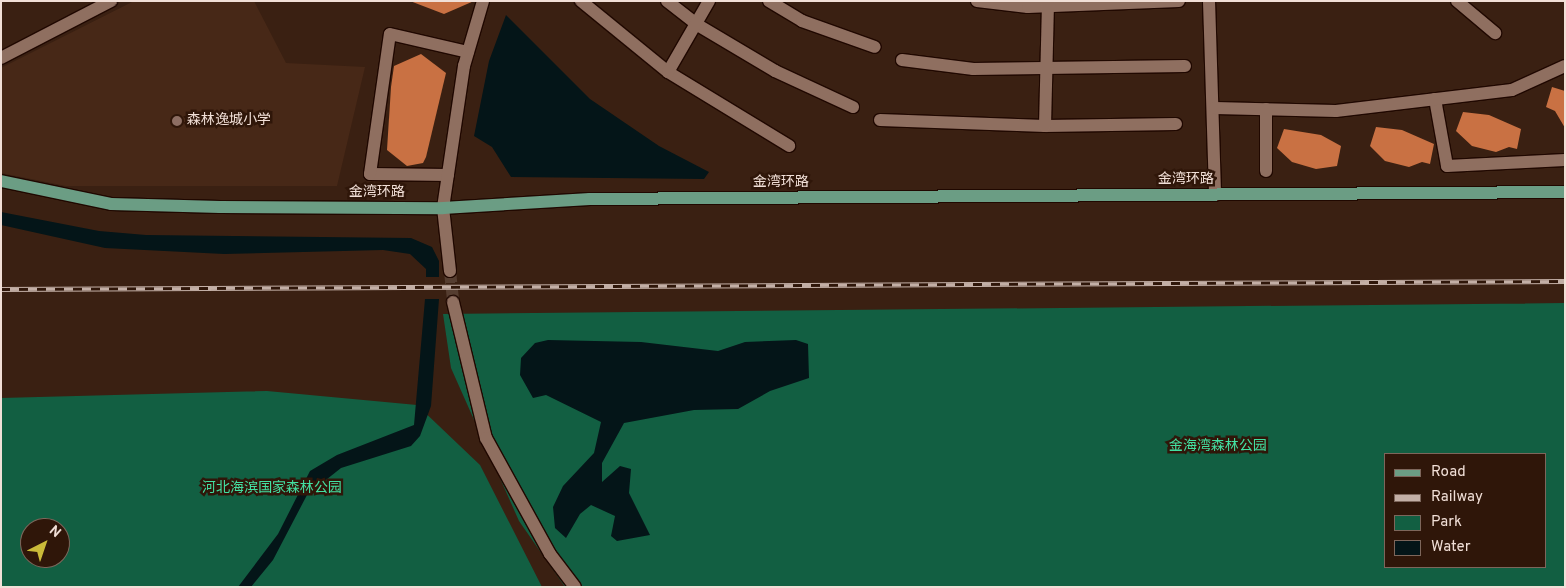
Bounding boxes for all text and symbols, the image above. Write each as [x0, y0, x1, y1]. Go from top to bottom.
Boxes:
place label: 森林逸城小学 [187, 113, 271, 129]
marker: 森林逸城小学 [171, 115, 183, 127]
street label: 金湾环路 [1158, 172, 1214, 188]
street label: 金湾环路 [753, 175, 809, 191]
street label: 金湾环路 [349, 185, 405, 201]
park label: 金海湾森林公园 [1169, 439, 1267, 455]
legend [1384, 453, 1546, 568]
text: Road [1431, 463, 1466, 482]
park label: 河北海滨国家森林公园 [202, 481, 342, 497]
text: Railway [1431, 488, 1483, 507]
text: Park [1431, 513, 1462, 532]
north arrow [20, 518, 70, 568]
text: N [45, 522, 64, 542]
text: Water [1431, 538, 1470, 557]

